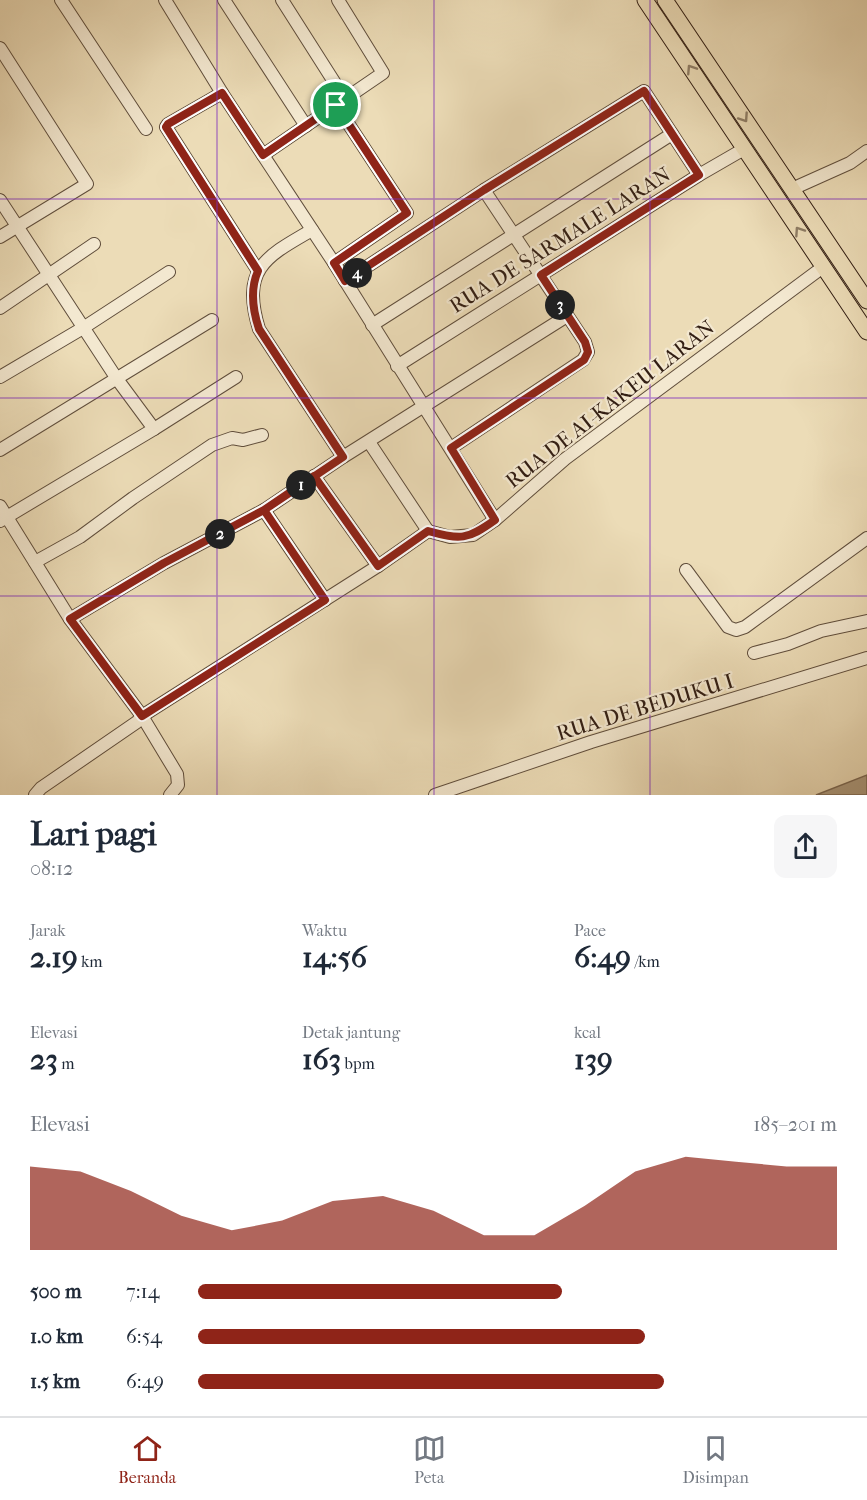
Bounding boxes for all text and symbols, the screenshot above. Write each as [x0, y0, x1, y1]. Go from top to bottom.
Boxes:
one-way arrow [687, 64, 698, 75]
pin [310, 79, 361, 130]
icon: arrive [319, 88, 352, 121]
one-way arrow [737, 112, 748, 123]
street label: RUA DE SARMALE LARAN [445, 162, 675, 318]
one-way arrow [795, 227, 806, 238]
pin: 4 [342, 258, 372, 288]
text: 4 [352, 263, 362, 282]
pin: 3 [545, 290, 575, 320]
text: 3 [557, 295, 563, 314]
street label: RUA DE AI-KAKEU LARAN [501, 315, 719, 493]
pin: 1 [286, 470, 316, 500]
text: 1 [298, 475, 304, 494]
pin: 2 [205, 519, 235, 549]
text: 2 [216, 524, 224, 543]
street label: RUA DE BEDUKU I [553, 669, 737, 745]
text: Lari pagi [30, 815, 157, 854]
button: share [774, 815, 837, 878]
text: 08:12 [30, 857, 73, 880]
text: Jarak [30, 921, 66, 940]
text: Waktu [302, 921, 347, 940]
text: Pace [574, 921, 606, 940]
text: 2.19 [30, 940, 78, 975]
text: 14:56 [302, 940, 367, 975]
text: 6:49 [574, 940, 631, 975]
text: km [78, 952, 103, 971]
text: /km [631, 952, 660, 971]
text: Elevasi [30, 1023, 78, 1042]
text: Detak jantung [302, 1023, 400, 1042]
text: kcal [574, 1023, 601, 1042]
text: 23 [30, 1042, 58, 1077]
text: 163 [302, 1042, 341, 1077]
text: 139 [574, 1042, 613, 1077]
text: m [58, 1054, 74, 1073]
text: bpm [341, 1054, 375, 1073]
text: Elevasi [30, 1113, 90, 1136]
text: 185–201 m [753, 1113, 837, 1136]
text: 500 m [30, 1280, 82, 1303]
text: 7:14 [126, 1280, 159, 1303]
text: 1.0 km [30, 1325, 83, 1348]
text: 6:54 [126, 1325, 162, 1348]
text: 1.5 km [30, 1370, 80, 1393]
text: 6:49 [126, 1370, 164, 1393]
tab: Beranda [118, 1432, 176, 1487]
tab: Peta [413, 1432, 446, 1487]
tab: Disimpan [682, 1432, 749, 1487]

